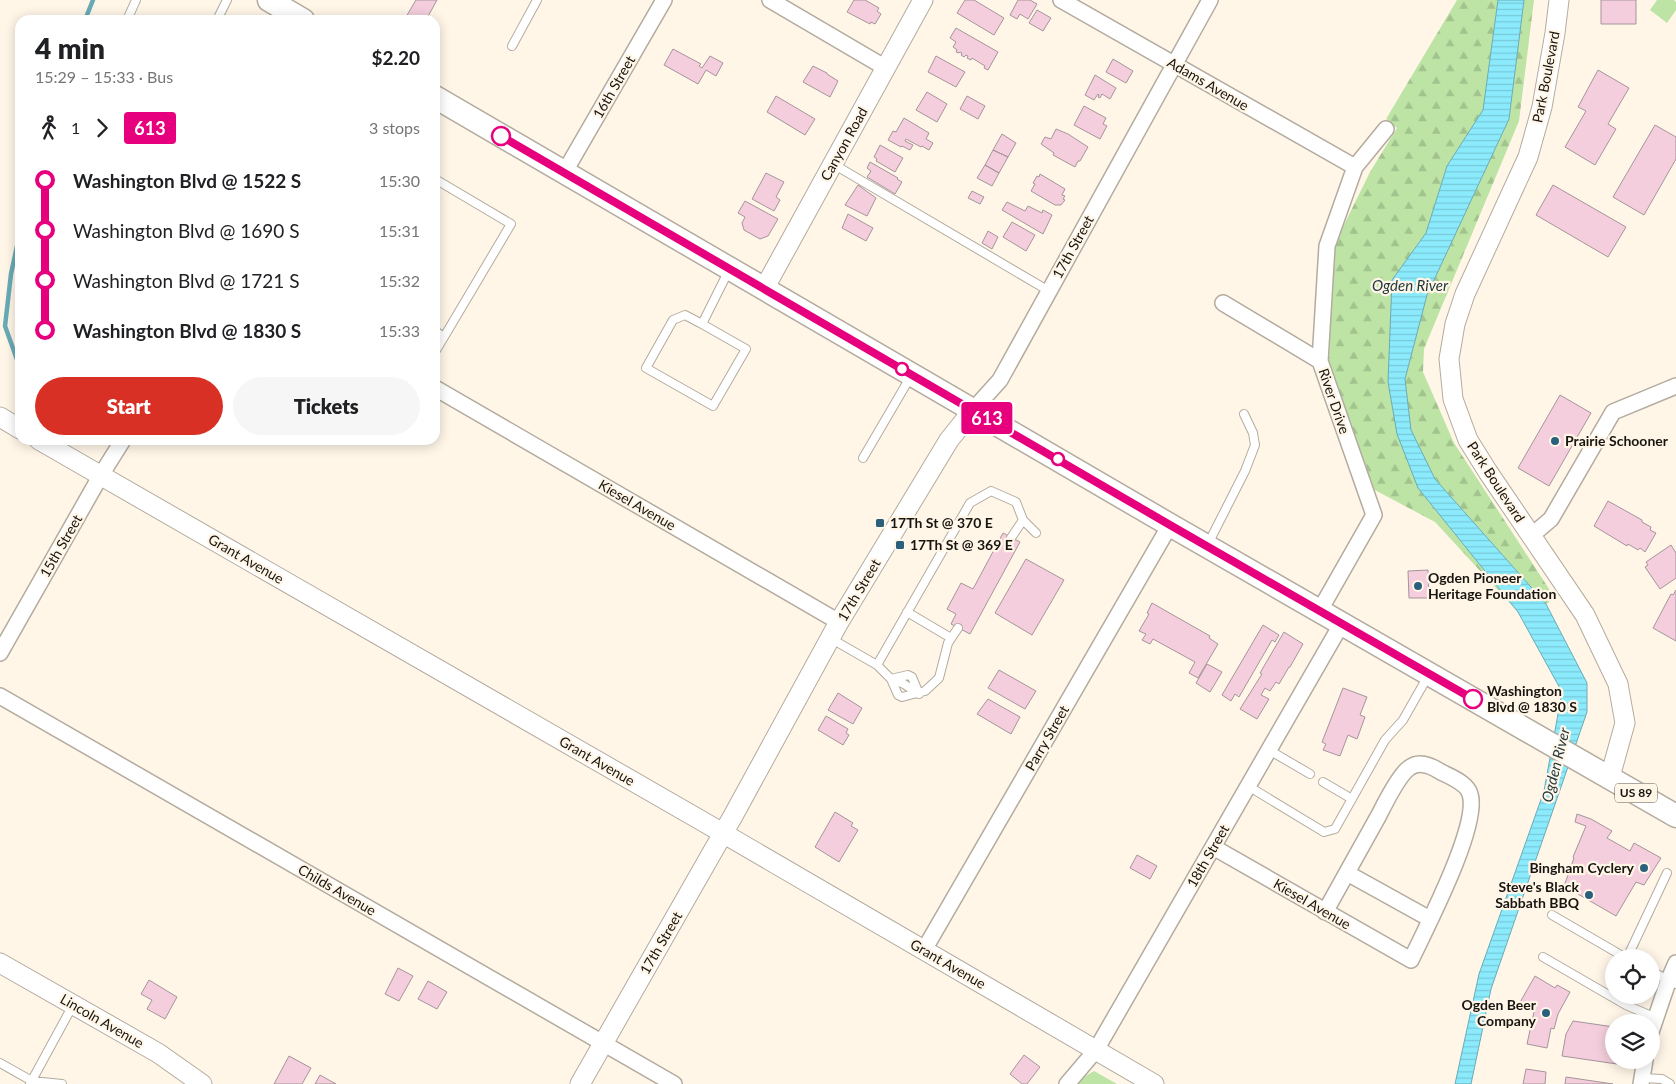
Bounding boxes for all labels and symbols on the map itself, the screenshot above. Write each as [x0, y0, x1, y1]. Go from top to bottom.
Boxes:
street label: Park Boulevard [1528, 30, 1563, 124]
street label: 16th Street [589, 52, 638, 121]
street label: Adams Avenue [1165, 53, 1252, 114]
street label: Canyon Road [816, 104, 871, 183]
unlabelled marker [491, 126, 511, 146]
street label: 17th Street [1048, 212, 1097, 281]
water label: Ogden River [1372, 276, 1449, 294]
unlabelled marker [895, 362, 909, 376]
street label: River Drive [1315, 366, 1354, 436]
line badge: 613 [958, 402, 1016, 434]
place label: Prairie Schooner [1565, 432, 1669, 449]
marker: Prairie Schooner [1549, 435, 1561, 447]
street label: Park Boulevard [1464, 438, 1529, 525]
unlabelled marker [1051, 452, 1065, 466]
street label: Kiesel Avenue [596, 476, 679, 533]
street label: 15th Street [36, 511, 85, 580]
place label: 17Th St @ 370 E [890, 514, 993, 531]
marker: 17Th St @ 370 E [874, 517, 886, 529]
street label: Grant Avenue [206, 530, 287, 587]
place label: 17Th St @ 369 E [910, 536, 1013, 553]
marker: 17Th St @ 369 E [894, 539, 906, 551]
street label: 17th Street [833, 556, 884, 624]
place label: Ogden Pioneer Heritage Foundation [1428, 569, 1556, 602]
marker: Ogden Pioneer Heritage Foundation [1412, 580, 1424, 592]
place label: Washington Blvd @ 1830 S [1487, 682, 1577, 715]
marker: Washington Blvd @ 1830 S [1463, 689, 1483, 709]
street label: Parry Street [1021, 702, 1072, 773]
water label: Ogden River [1537, 725, 1573, 804]
street label: Grant Avenue [557, 732, 638, 789]
road number: US 89 [1615, 784, 1657, 802]
street label: 18th Street [1183, 821, 1232, 890]
place label: Bingham Cyclery [1529, 859, 1635, 876]
street label: Childs Avenue [295, 860, 379, 919]
marker: Bingham Cyclery [1638, 862, 1650, 874]
street label: Kiesel Avenue [1271, 875, 1354, 932]
place label: Steve's Black Sabbath BBQ [1495, 878, 1580, 911]
marker: Steve's Black Sabbath BBQ [1583, 889, 1595, 901]
street label: 17th Street [636, 908, 685, 977]
street label: Grant Avenue [908, 935, 989, 992]
street label: Lincoln Avenue [58, 990, 147, 1051]
place label: Ogden Beer Company [1462, 996, 1537, 1029]
marker: Ogden Beer Company [1540, 1007, 1552, 1019]

